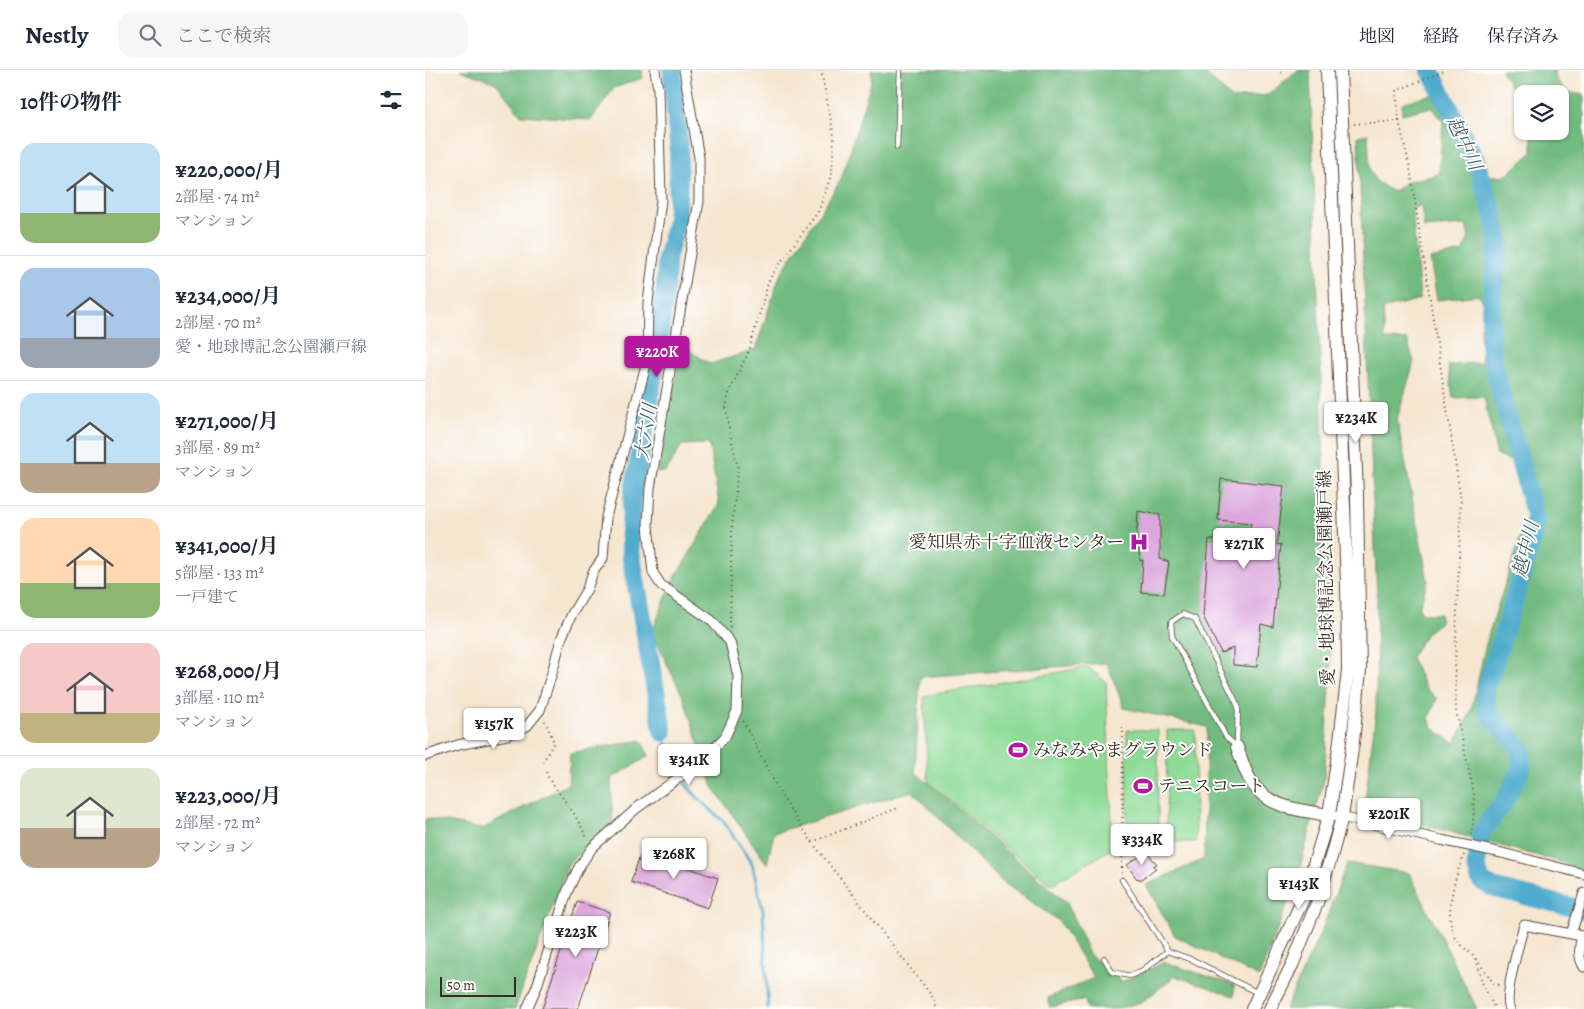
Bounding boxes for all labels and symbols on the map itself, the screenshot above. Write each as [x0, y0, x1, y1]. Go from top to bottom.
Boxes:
water label: 越中川 [1440, 112, 1489, 177]
pin: ¥220K [622, 336, 692, 378]
water label: 大六川 [629, 400, 664, 462]
pin: ¥234K [1321, 402, 1391, 444]
street label: 愛・地球博記念公園瀬戸線 [1312, 470, 1340, 686]
water label: 越中川 [1506, 517, 1546, 580]
pin: ¥271K [1209, 528, 1279, 570]
place label: 愛知県赤十字血液センター [909, 530, 1124, 554]
hospital icon: 愛知県赤十字血液センター [1128, 531, 1150, 553]
pin: ¥157K [459, 708, 529, 750]
place label: みなみやまグラウンド [1033, 738, 1213, 762]
sports icon: みなみやまグラウンド [1007, 739, 1029, 761]
pin: ¥341K [654, 744, 724, 786]
place label: テニスコート [1158, 774, 1265, 798]
sports icon: テニスコート [1132, 775, 1154, 797]
pin: ¥201K [1354, 798, 1424, 840]
pin: ¥334K [1107, 824, 1177, 866]
pin: ¥268K [639, 838, 709, 880]
pin: ¥143K [1264, 868, 1334, 910]
pin: ¥223K [541, 916, 611, 958]
scale bar [440, 974, 516, 997]

